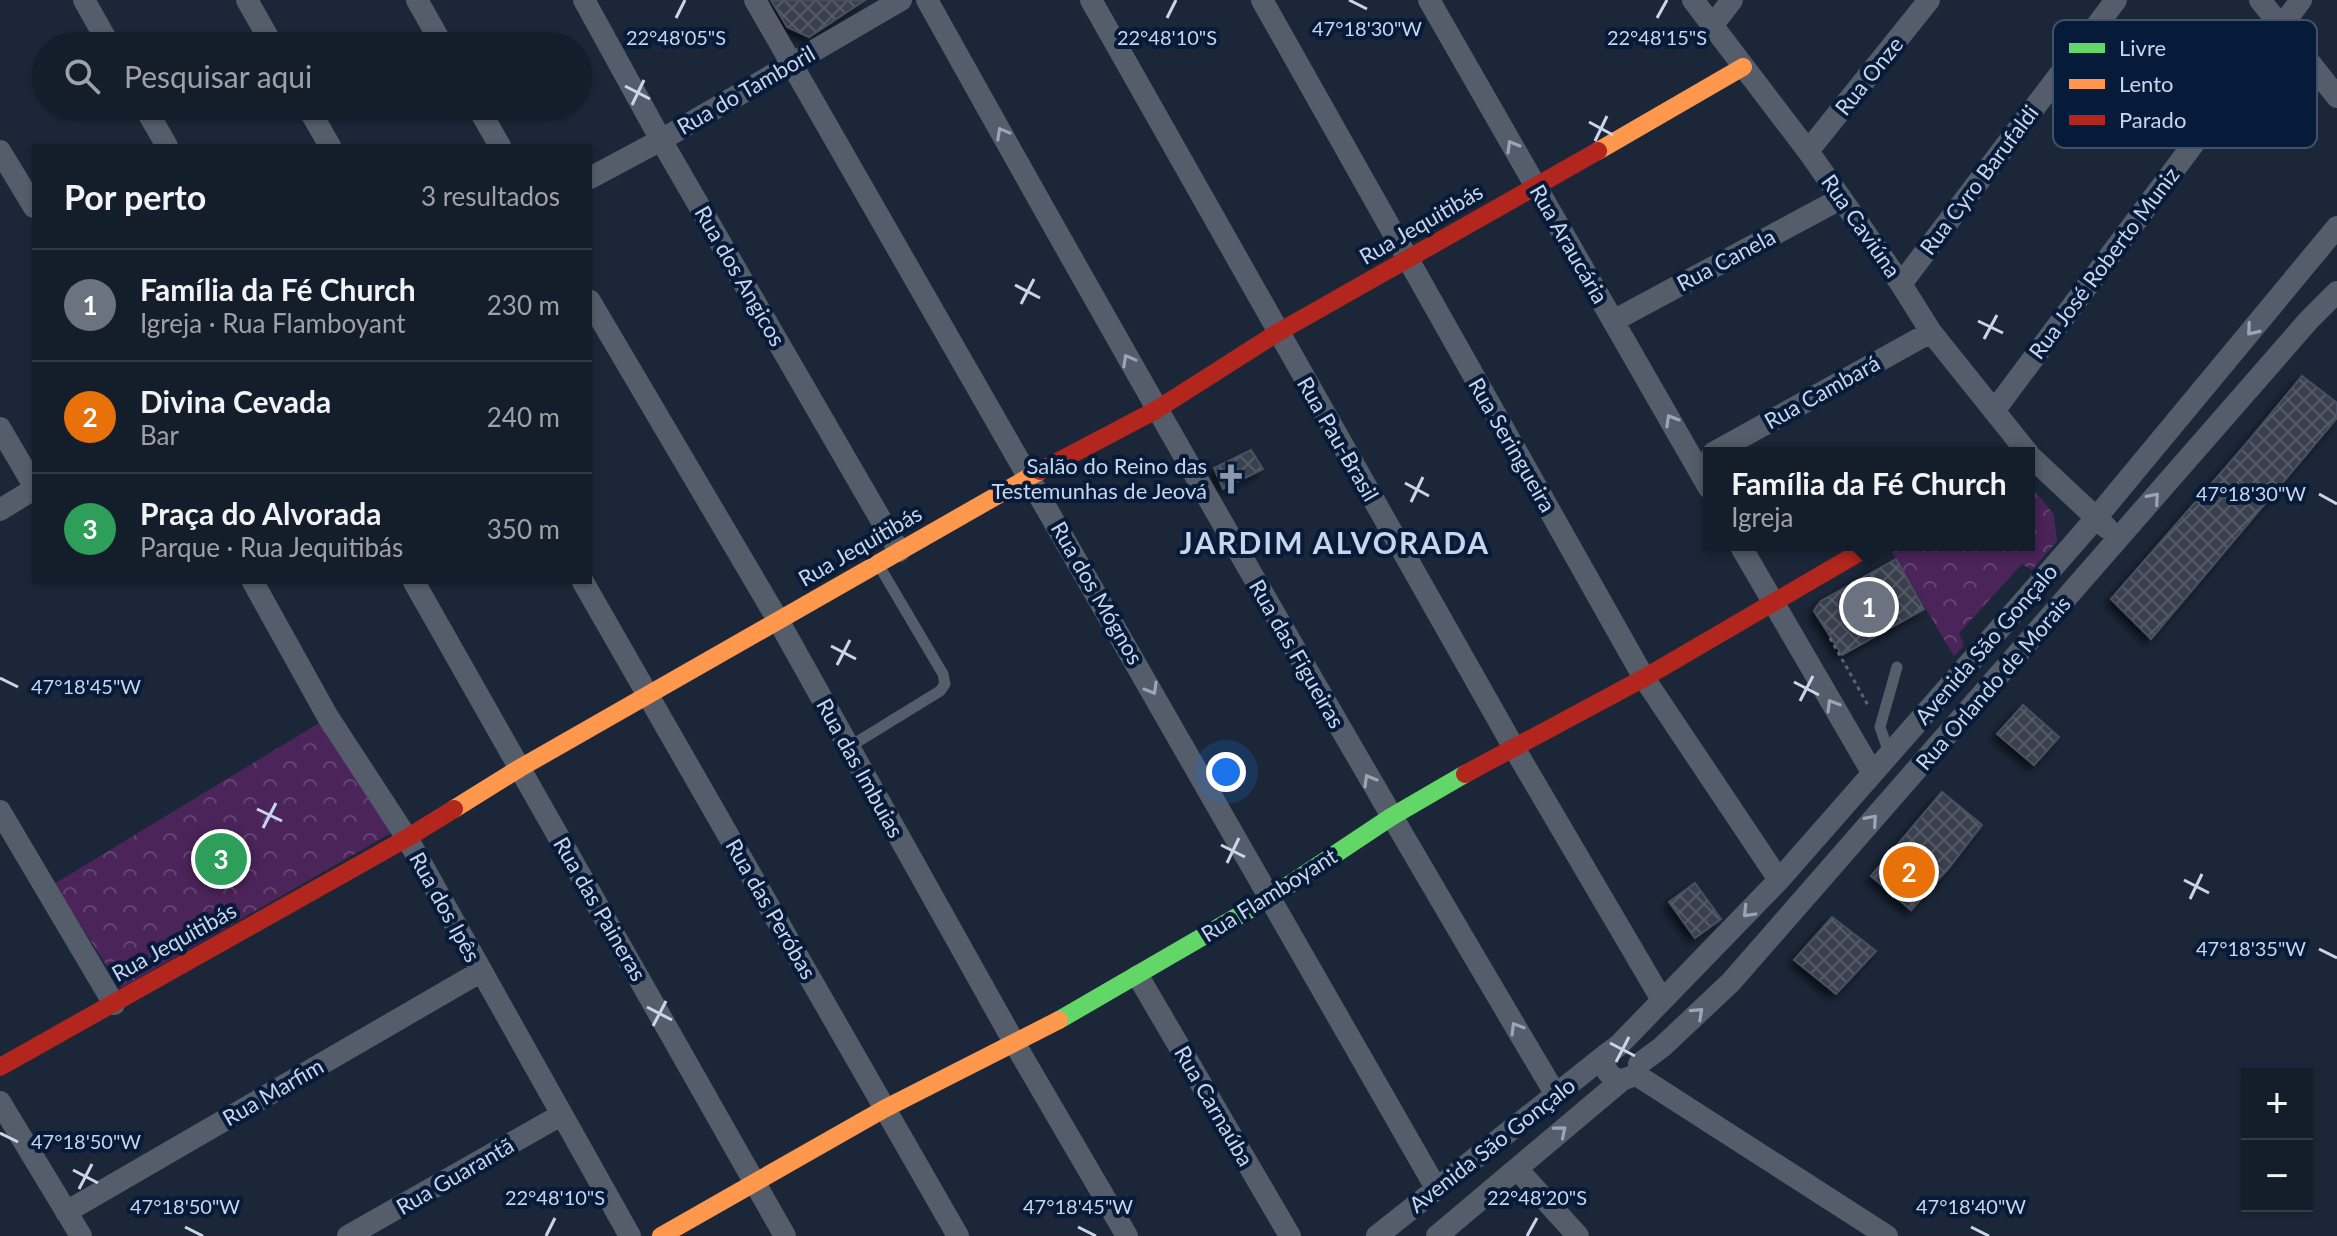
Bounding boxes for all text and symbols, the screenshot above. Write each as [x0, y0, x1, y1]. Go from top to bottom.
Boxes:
text: 47°18'30"W [1312, 16, 1422, 40]
legend [2053, 20, 2317, 148]
text: 22°48'05"S [626, 25, 726, 49]
text: 22°48'10"S [1117, 25, 1217, 49]
text: 22°48'15"S [1607, 25, 1707, 49]
street label: Rua Onze [1829, 31, 1908, 120]
search box [32, 32, 592, 120]
text: Livre [2119, 34, 2166, 61]
street label: Rua do Tamboril [672, 39, 819, 140]
icon: search [60, 54, 104, 98]
text: Pesquisar aqui [124, 58, 312, 94]
text: Lento [2119, 70, 2174, 97]
street label: Rua Cyro Barufaldi [1914, 100, 2044, 260]
text: Parado [2119, 106, 2186, 133]
one-way arrow [996, 127, 1011, 141]
one-way arrow [1506, 141, 1522, 155]
street label: Rua José Roberto Muniz [2023, 161, 2185, 364]
street label: Rua Caviúna [1816, 169, 1907, 282]
text: Por perto [64, 176, 206, 217]
street label: Rua Jequitibás [1354, 177, 1487, 270]
street label: Rua Araucária [1524, 179, 1614, 308]
text: 3 resultados [421, 180, 560, 212]
street label: Rua dos Angicos [689, 201, 792, 351]
street label: Rua Canela [1672, 222, 1780, 297]
text: Família da Fé Church [140, 271, 416, 307]
text: 1 [82, 289, 98, 321]
text: 230 m [487, 289, 560, 321]
text: Igreja · Rua Flamboyant [140, 307, 406, 339]
one-way arrow [2247, 321, 2261, 336]
street label: Rua Cambará [1759, 349, 1884, 434]
one-way arrow [1122, 354, 1138, 369]
street label: Rua Pau-Brasil [1292, 372, 1385, 506]
street label: Rua Seringueira [1463, 373, 1562, 517]
text: Divina Cevada [140, 383, 331, 419]
text: 2 [82, 401, 98, 433]
text: 240 m [487, 401, 560, 433]
one-way arrow [1665, 414, 1680, 429]
text: Bar [140, 419, 179, 451]
popup [1703, 447, 2035, 551]
place label: Salão do Reino das Testemunhas de Jeová [991, 452, 1207, 504]
church icon: Salão do Reino das Testemunhas de Jeová [1214, 462, 1248, 496]
text: Família da Fé Church [1731, 465, 2007, 501]
text: 47°18'30"W [2196, 481, 2306, 505]
one-way arrow [2144, 493, 2159, 508]
text: Praça do Alvorada [140, 495, 381, 531]
street label: Rua Jequitibás [793, 499, 926, 592]
text: Igreja [1731, 501, 1793, 533]
text: 3 [82, 513, 98, 545]
text: 350 m [487, 513, 560, 545]
street label: Rua dos Mógnos [1046, 517, 1149, 669]
district label: JARDIM ALVORADA [1180, 524, 1490, 560]
text: Parque · Rua Jequitibás [140, 531, 403, 563]
street label: Avenida São Gonçalo [1909, 558, 2063, 729]
street label: Rua das Figueiras [1244, 575, 1351, 733]
pin: 1 [1843, 577, 1895, 637]
street label: Rua Orlando de Morais [1910, 590, 2076, 775]
text: 47°18'45"W [31, 674, 141, 698]
one-way arrow [1142, 680, 1158, 695]
street label: Rua das Imbuias [811, 693, 910, 842]
one-way arrow [1826, 699, 1842, 714]
your location [1206, 752, 1246, 792]
one-way arrow [1363, 774, 1379, 789]
one-way arrow [1862, 815, 1877, 830]
pin: 3 [195, 829, 247, 889]
street label: Rua das Paineras [548, 832, 653, 986]
street label: Rua das Peróbas [720, 834, 823, 984]
street label: Rua Flamboyant [1196, 842, 1342, 947]
pin: 2 [1883, 842, 1935, 902]
street label: Rua dos Ipês [404, 847, 487, 966]
street label: Rua Jequitibás [107, 896, 241, 987]
one-way arrow [1743, 903, 1757, 917]
text: 47°18'35"W [2196, 936, 2306, 960]
one-way arrow [1689, 1008, 1703, 1022]
one-way arrow [1510, 1022, 1526, 1037]
street label: Rua Carnaúba [1169, 1041, 1260, 1171]
street label: Rua Marfim [218, 1052, 328, 1131]
map controls [2241, 1068, 2313, 1212]
button: + [2241, 1068, 2313, 1140]
street label: Avenida São Gonçalo [1403, 1071, 1580, 1218]
one-way arrow [1552, 1126, 1566, 1141]
text: 47°18'50"W [31, 1129, 141, 1153]
street label: Rua Guarantã [391, 1131, 518, 1220]
button: − [2241, 1140, 2313, 1212]
text: 22°48'10"S [505, 1185, 605, 1209]
text: 22°48'20"S [1487, 1185, 1587, 1209]
text: 47°18'50"W [130, 1194, 240, 1218]
text: 47°18'45"W [1023, 1194, 1133, 1218]
text: 47°18'40"W [1916, 1194, 2026, 1218]

